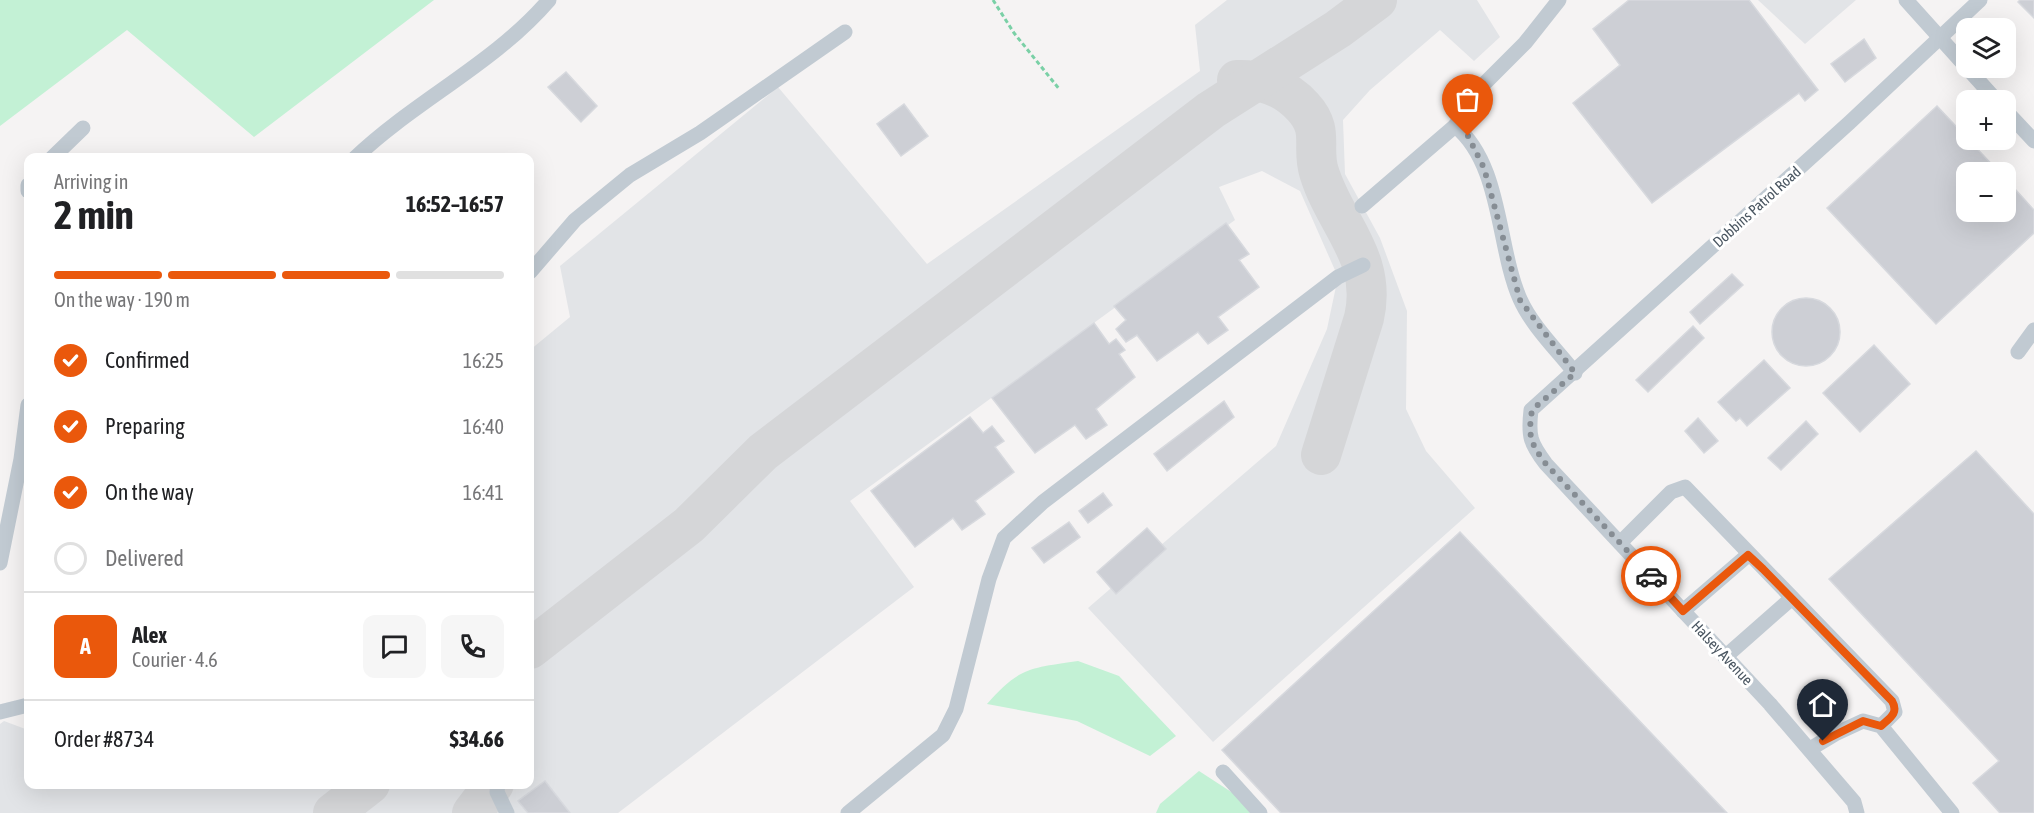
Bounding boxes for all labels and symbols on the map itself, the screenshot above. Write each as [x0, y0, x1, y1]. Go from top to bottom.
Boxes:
pin [1442, 74, 1493, 136]
street label: Dobbins Patrol Road [1709, 163, 1804, 250]
courier [1621, 546, 1681, 606]
street label: Halsey Avenue [1688, 617, 1756, 688]
pin [1797, 679, 1848, 741]

